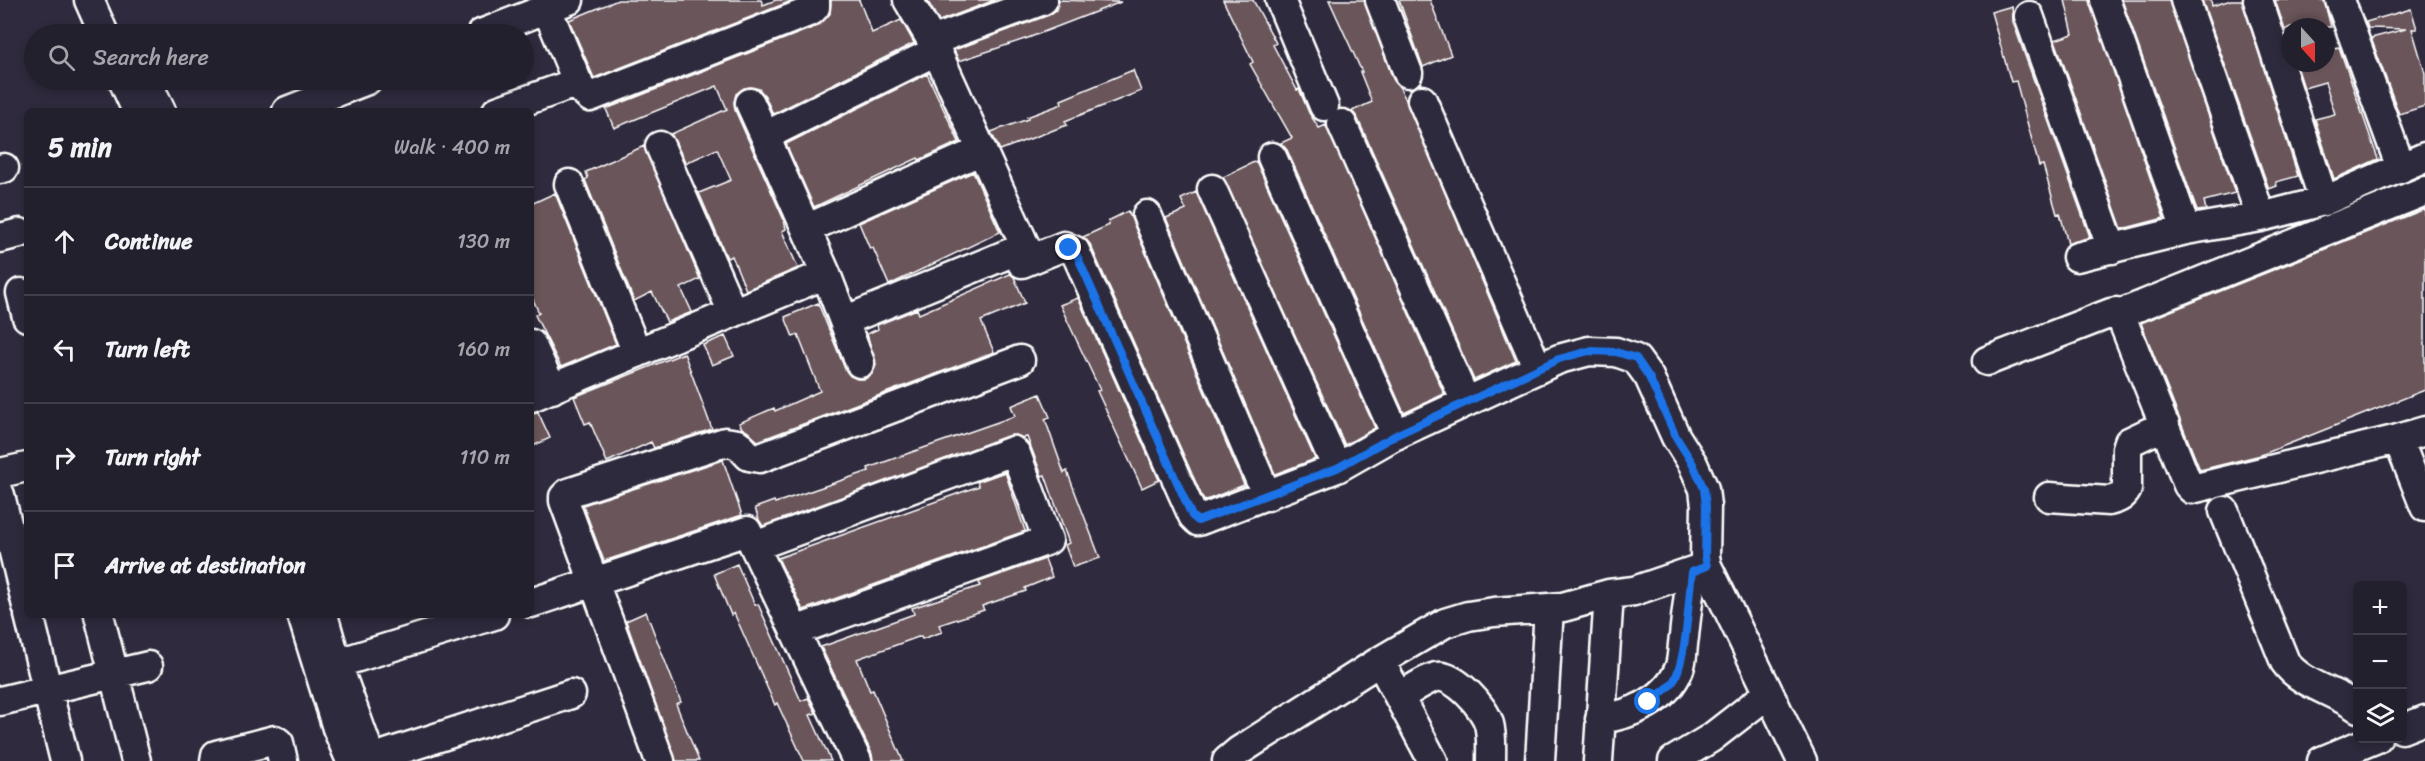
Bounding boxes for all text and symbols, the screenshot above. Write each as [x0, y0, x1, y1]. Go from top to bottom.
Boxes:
north arrow [2281, 18, 2335, 72]
search box [24, 24, 534, 90]
text: Search here [93, 38, 209, 77]
icon: search [45, 41, 78, 74]
text: 5 min [48, 124, 112, 170]
text: Walk · 400 m [394, 130, 510, 165]
text: Continue [105, 222, 193, 261]
text: 130 m [457, 224, 510, 259]
icon: ahead [48, 225, 81, 258]
route end [1055, 234, 1081, 260]
text: Turn left [105, 330, 190, 369]
text: 160 m [457, 332, 510, 367]
icon: left [48, 333, 81, 366]
text: Turn right [105, 438, 200, 477]
text: 110 m [460, 440, 510, 475]
icon: right [48, 441, 81, 474]
text: Arrive at destination [105, 546, 306, 585]
icon: arrive [48, 549, 81, 582]
map controls [2353, 581, 2407, 743]
button: + [2353, 581, 2407, 635]
button: − [2353, 635, 2407, 689]
route start [1634, 688, 1660, 714]
button: layers [2353, 689, 2407, 743]

